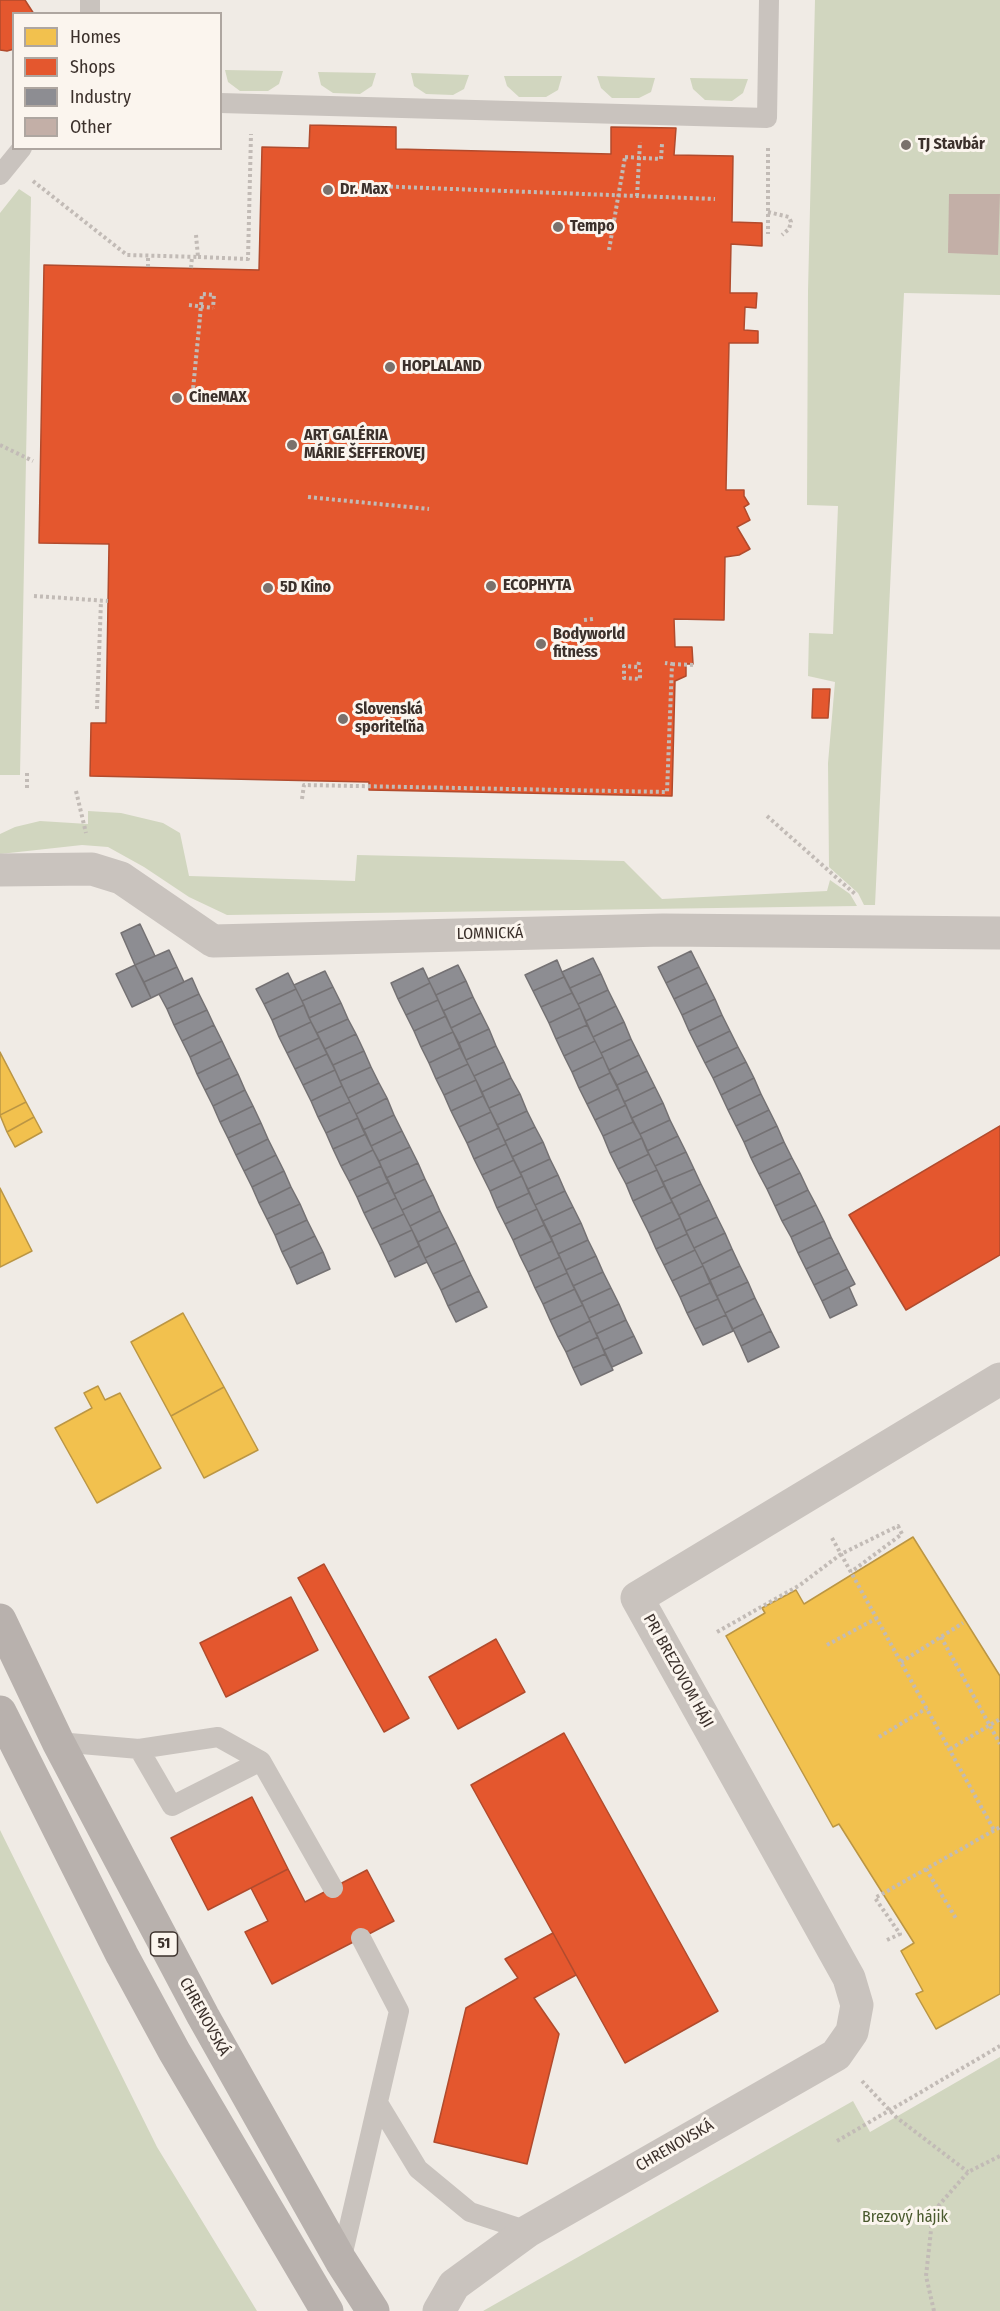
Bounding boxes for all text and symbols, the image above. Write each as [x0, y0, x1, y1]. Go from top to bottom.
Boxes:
legend [12, 12, 222, 150]
text: Homes [70, 26, 121, 48]
text: Shops [70, 56, 115, 78]
text: Industry [70, 86, 131, 108]
text: Other [70, 116, 112, 138]
place label: TJ Stavbár [918, 135, 985, 155]
marker: TJ Stavbár [899, 138, 913, 152]
place label: Dr. Max [340, 180, 388, 200]
marker: Dr. Max [321, 183, 335, 197]
place label: Tempo [570, 217, 615, 237]
marker: Tempo [551, 220, 565, 234]
place label: HOPLALAND [402, 357, 482, 377]
marker: HOPLALAND [383, 360, 397, 374]
place label: CineMAX [189, 388, 247, 408]
marker: CineMAX [170, 391, 184, 405]
place label: ART GALÉRIA MÁRIE ŠEFFEROVEJ [304, 426, 425, 464]
marker: ART GALÉRIA MÁRIE ŠEFFEROVEJ [285, 438, 299, 452]
place label: ECOPHYTA [503, 576, 571, 596]
place label: 5D Kino [280, 578, 331, 598]
marker: ECOPHYTA [484, 579, 498, 593]
marker: 5D Kino [261, 581, 275, 595]
place label: Bodyworld fitness [553, 625, 625, 663]
marker: Bodyworld fitness [534, 637, 548, 651]
place label: Slovenská sporiteľňa [355, 700, 424, 738]
marker: Slovenská sporiteľňa [336, 712, 350, 726]
street label: LOMNICKÁ [457, 924, 523, 944]
street label: PRI BREZOVOM HÁJI [639, 1611, 717, 1731]
road number: 51 [150, 1932, 178, 1956]
street label: CHRENOVSKÁ [175, 1975, 233, 2059]
street label: CHRENOVSKÁ [633, 2116, 717, 2176]
park label: Brezový hájik [862, 2208, 948, 2228]

